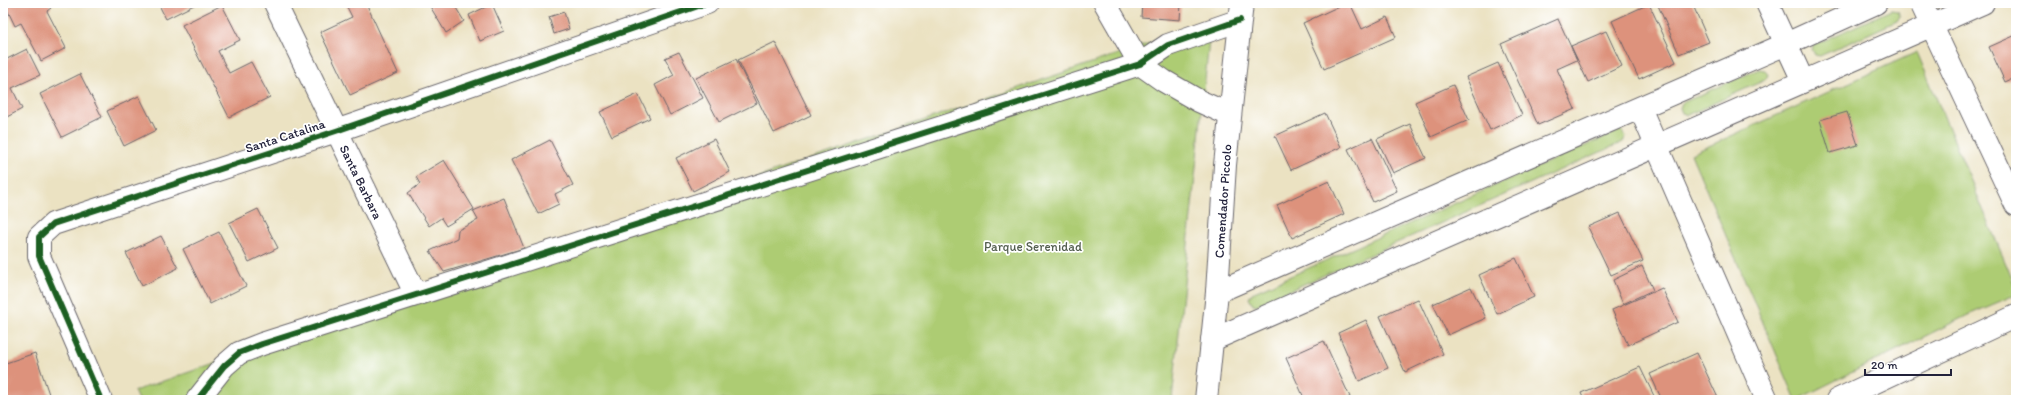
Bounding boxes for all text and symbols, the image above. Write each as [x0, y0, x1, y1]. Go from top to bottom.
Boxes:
street label: Santa Catalina [243, 116, 327, 156]
street label: Santa Barbara [337, 143, 386, 222]
street label: Comendador Piccolo [1212, 143, 1234, 259]
park label: Parque Serenidad [984, 239, 1082, 254]
scale bar [1865, 351, 1951, 377]
text: 20 m [1871, 358, 1898, 372]

